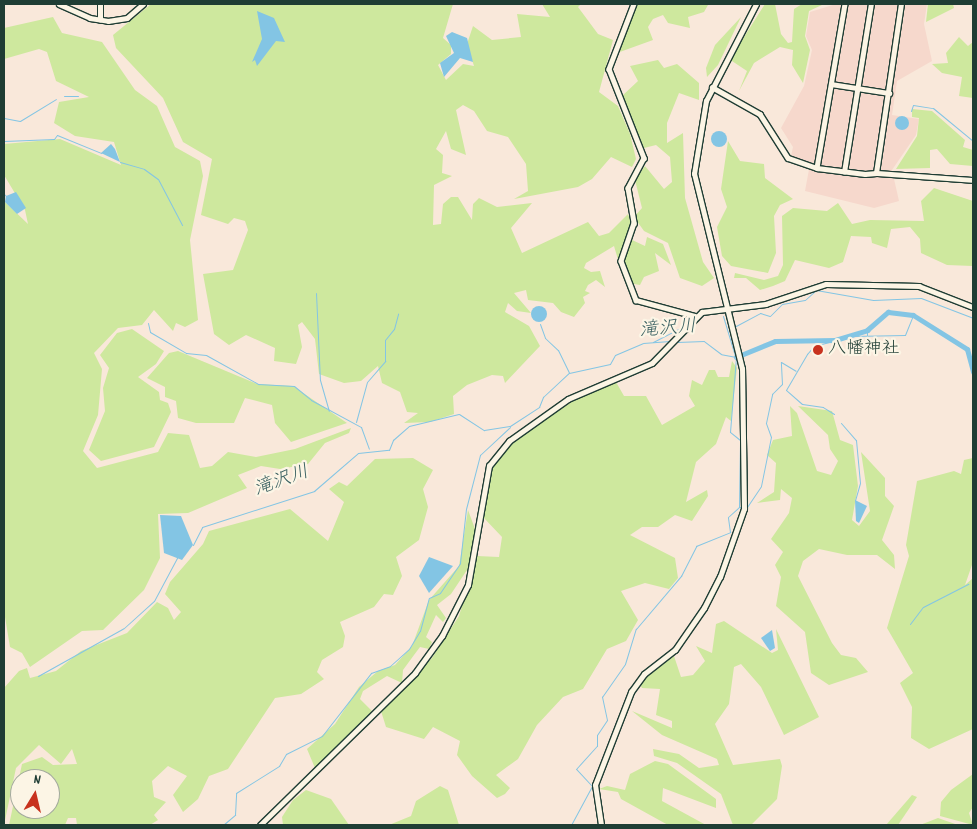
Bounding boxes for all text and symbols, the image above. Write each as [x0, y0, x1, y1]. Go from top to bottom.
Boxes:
water label: 滝沢川 [639, 316, 697, 344]
place label: 八幡神社 [828, 339, 900, 361]
marker: 八幡神社 [812, 344, 824, 356]
water label: 滝沢川 [251, 462, 313, 502]
north arrow [10, 769, 60, 819]
text: N [32, 770, 42, 791]

